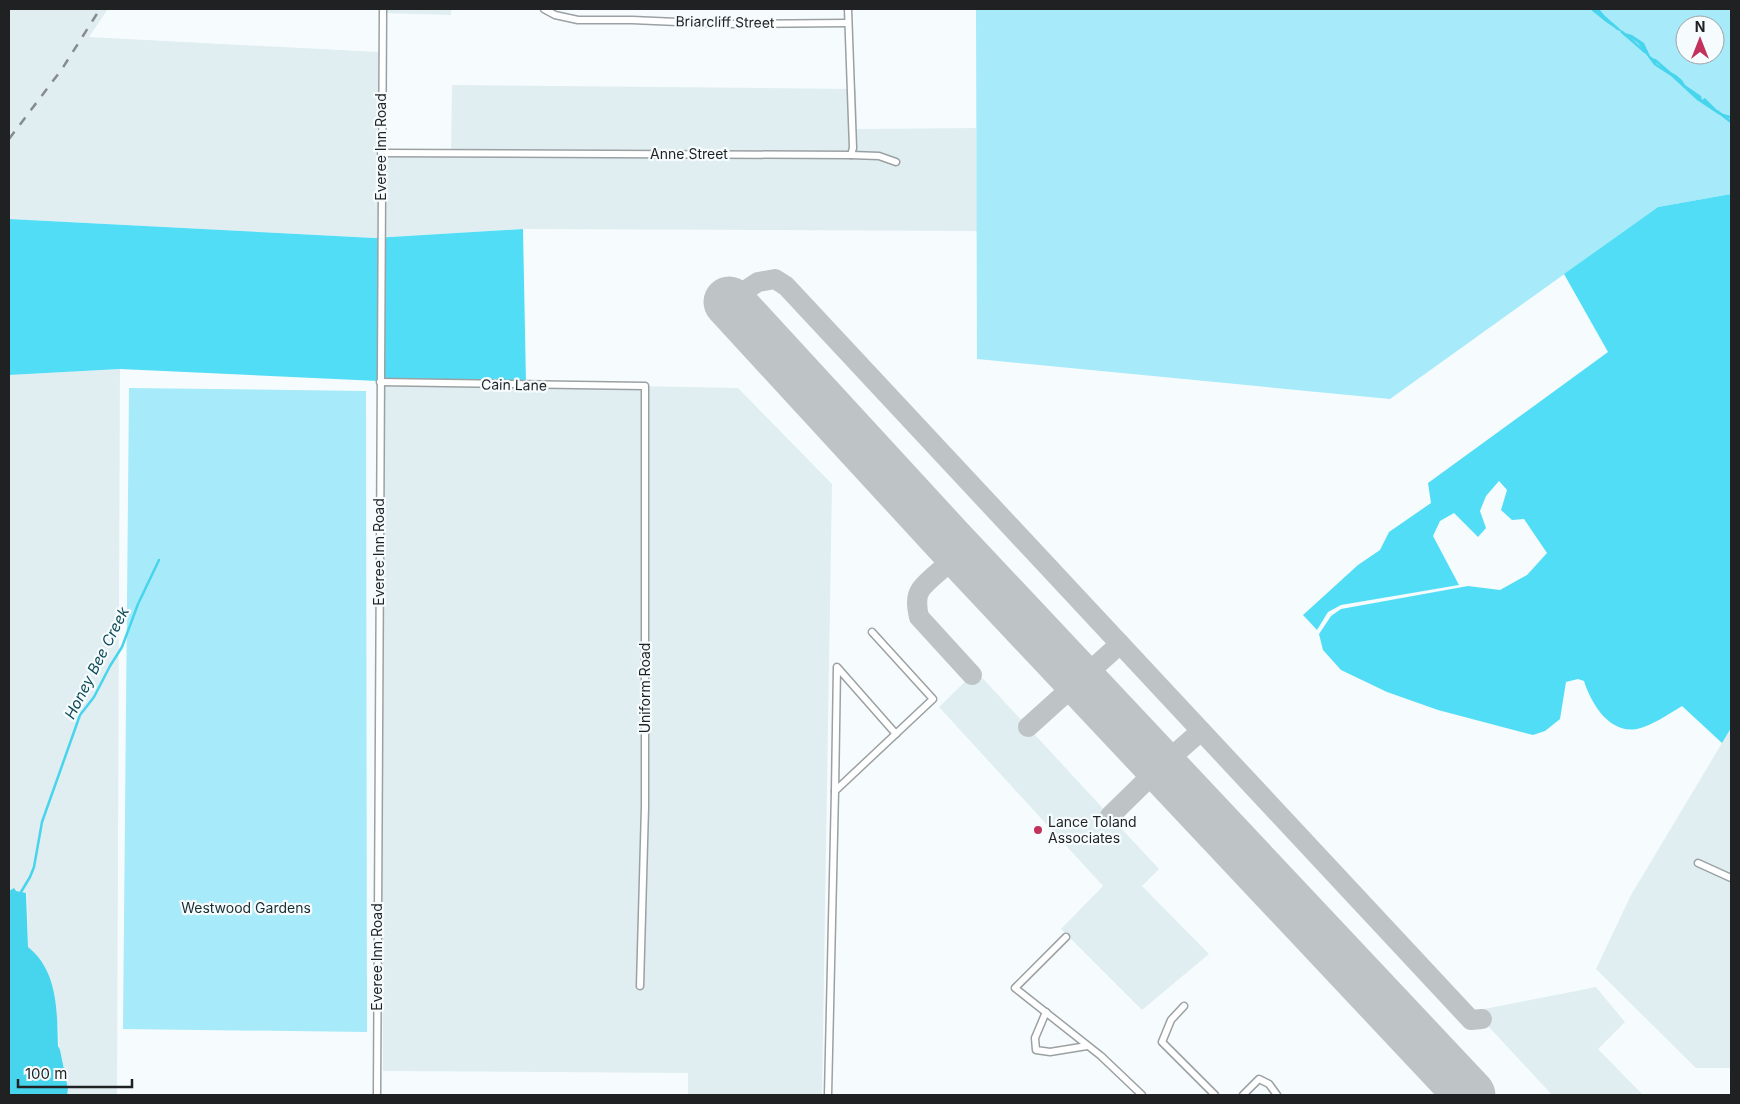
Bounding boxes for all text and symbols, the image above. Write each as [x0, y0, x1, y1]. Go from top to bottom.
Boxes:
street label: Briarcliff Street [675, 12, 775, 31]
north arrow [1675, 15, 1725, 65]
text: N [1695, 18, 1705, 35]
street label: Everee Inn Road [372, 93, 389, 201]
street label: Anne Street [650, 145, 728, 162]
street label: Cain Lane [481, 375, 547, 394]
street label: Everee Inn Road [370, 498, 387, 606]
water label: Honey Bee Creek [60, 603, 133, 722]
street label: Uniform Road [636, 643, 653, 733]
place label: Lance Toland Associates [1048, 813, 1137, 846]
marker: Lance Toland Associates [1032, 824, 1044, 836]
park label: Westwood Gardens [181, 899, 311, 916]
street label: Everee Inn Road [368, 903, 385, 1011]
scale bar [18, 1056, 131, 1088]
text: 100 m [25, 1064, 67, 1083]

